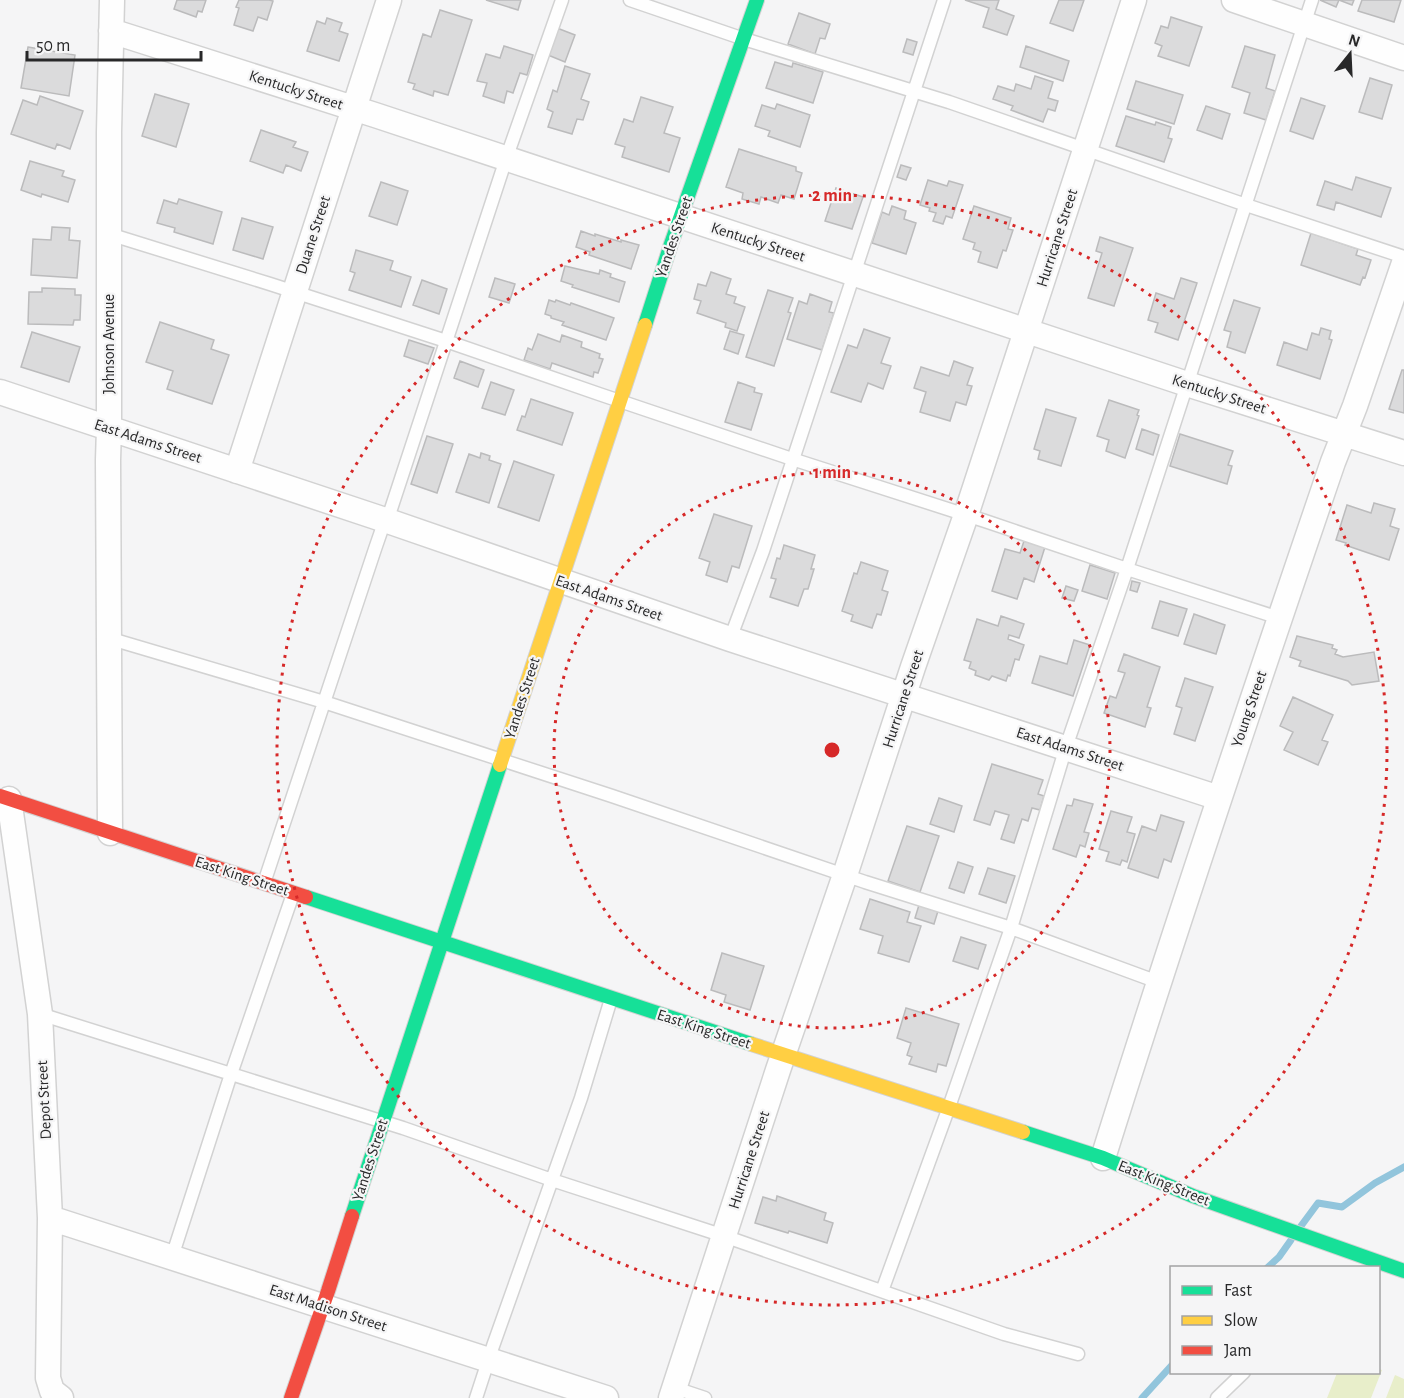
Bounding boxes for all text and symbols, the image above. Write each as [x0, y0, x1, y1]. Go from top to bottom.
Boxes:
scale bar [27, 24, 201, 62]
north arrow [1320, 24, 1380, 84]
text: N [1347, 31, 1362, 50]
text: 50 m [36, 37, 70, 55]
street label: Kentucky Street [247, 67, 345, 114]
text: 2 min [812, 187, 852, 205]
street label: Hurricane Street [1034, 187, 1080, 289]
street label: Duane Street [293, 194, 333, 276]
street label: Yandes Street [653, 194, 695, 280]
street label: Kentucky Street [709, 219, 807, 266]
street label: Johnson Avenue [101, 294, 117, 394]
street label: Kentucky Street [1170, 371, 1268, 418]
street label: East Adams Street [92, 416, 204, 466]
text: 1 min [813, 464, 851, 482]
street label: East Adams Street [553, 572, 665, 624]
street label: Hurricane Street [880, 648, 926, 750]
street label: Yandes Street [501, 655, 543, 741]
street label: Young Street [1228, 669, 1270, 749]
street label: East Adams Street [1014, 724, 1126, 774]
centre of rings [822, 740, 842, 760]
street label: East King Street [193, 853, 291, 899]
street label: East King Street [655, 1006, 753, 1052]
street label: Depot Street [34, 1060, 54, 1140]
street label: Hurricane Street [726, 1109, 772, 1211]
street label: Yandes Street [349, 1117, 391, 1203]
street label: East King Street [1116, 1157, 1212, 1209]
legend [1170, 1266, 1380, 1374]
street label: East Madison Street [267, 1281, 389, 1335]
text: Fast [1224, 1282, 1252, 1300]
text: Slow [1224, 1312, 1257, 1330]
text: Jam [1224, 1342, 1252, 1360]

